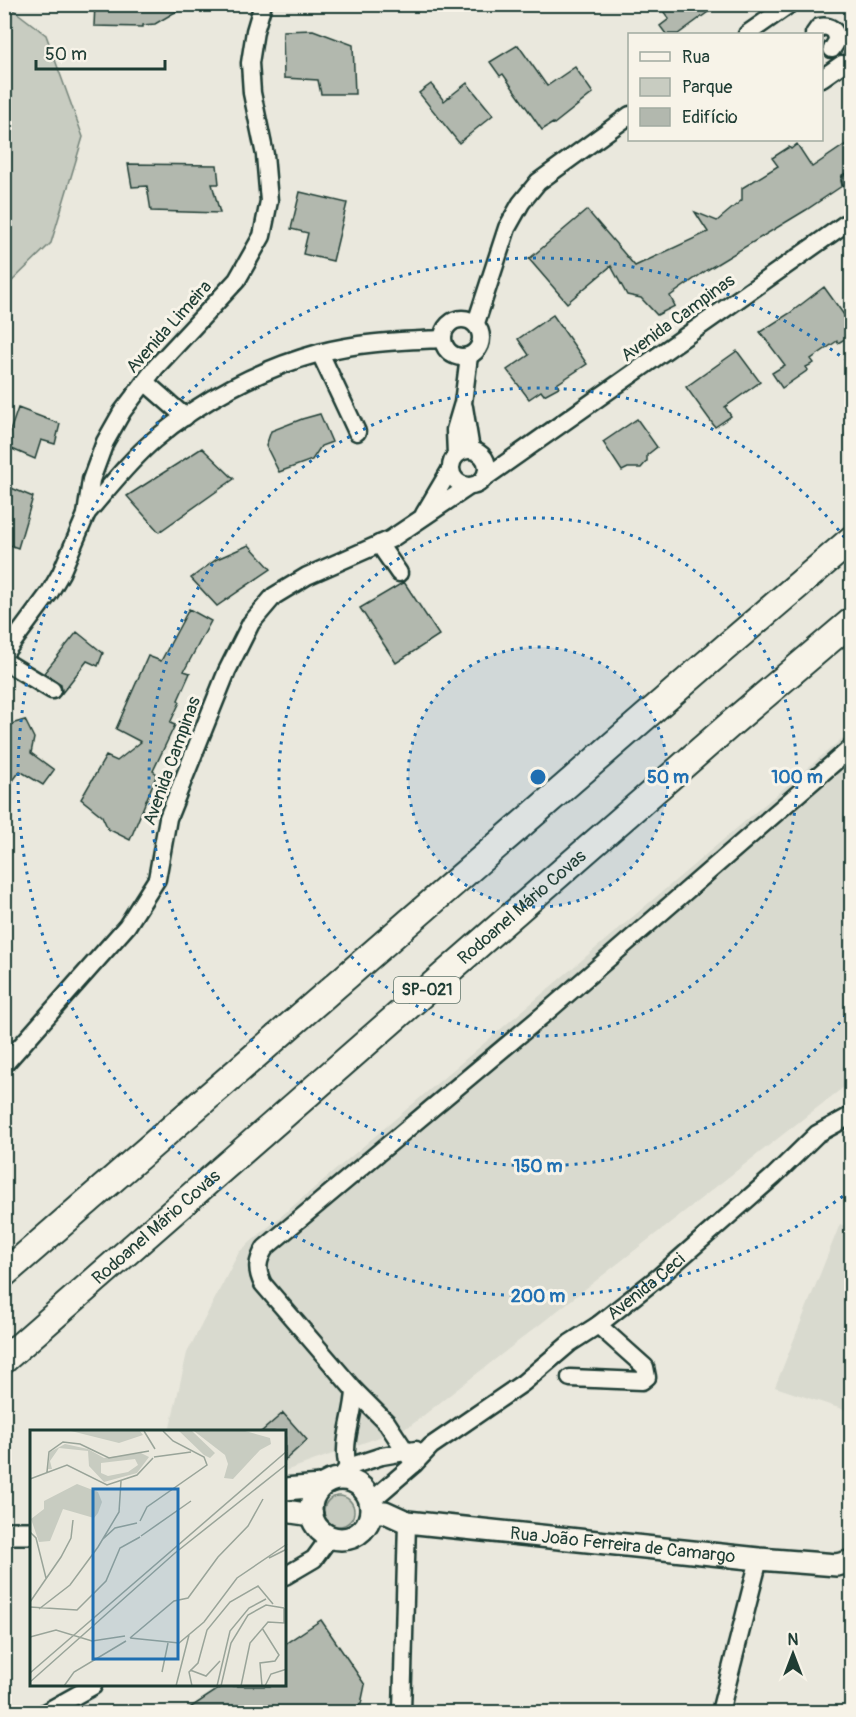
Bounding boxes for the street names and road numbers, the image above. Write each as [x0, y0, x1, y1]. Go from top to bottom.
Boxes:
street label: Avenida Campinas [617, 269, 739, 367]
street label: Avenida Limeira [121, 276, 217, 378]
street label: Avenida Campinas [138, 693, 206, 829]
street label: Rodoanel Mário Covas [453, 844, 591, 969]
road number: SP-021 [394, 977, 460, 1003]
street label: Rodoanel Mário Covas [87, 1165, 225, 1289]
street label: Avenida Ceci [602, 1248, 690, 1325]
street label: Rua João Ferreira de Camargo [509, 1521, 737, 1568]

